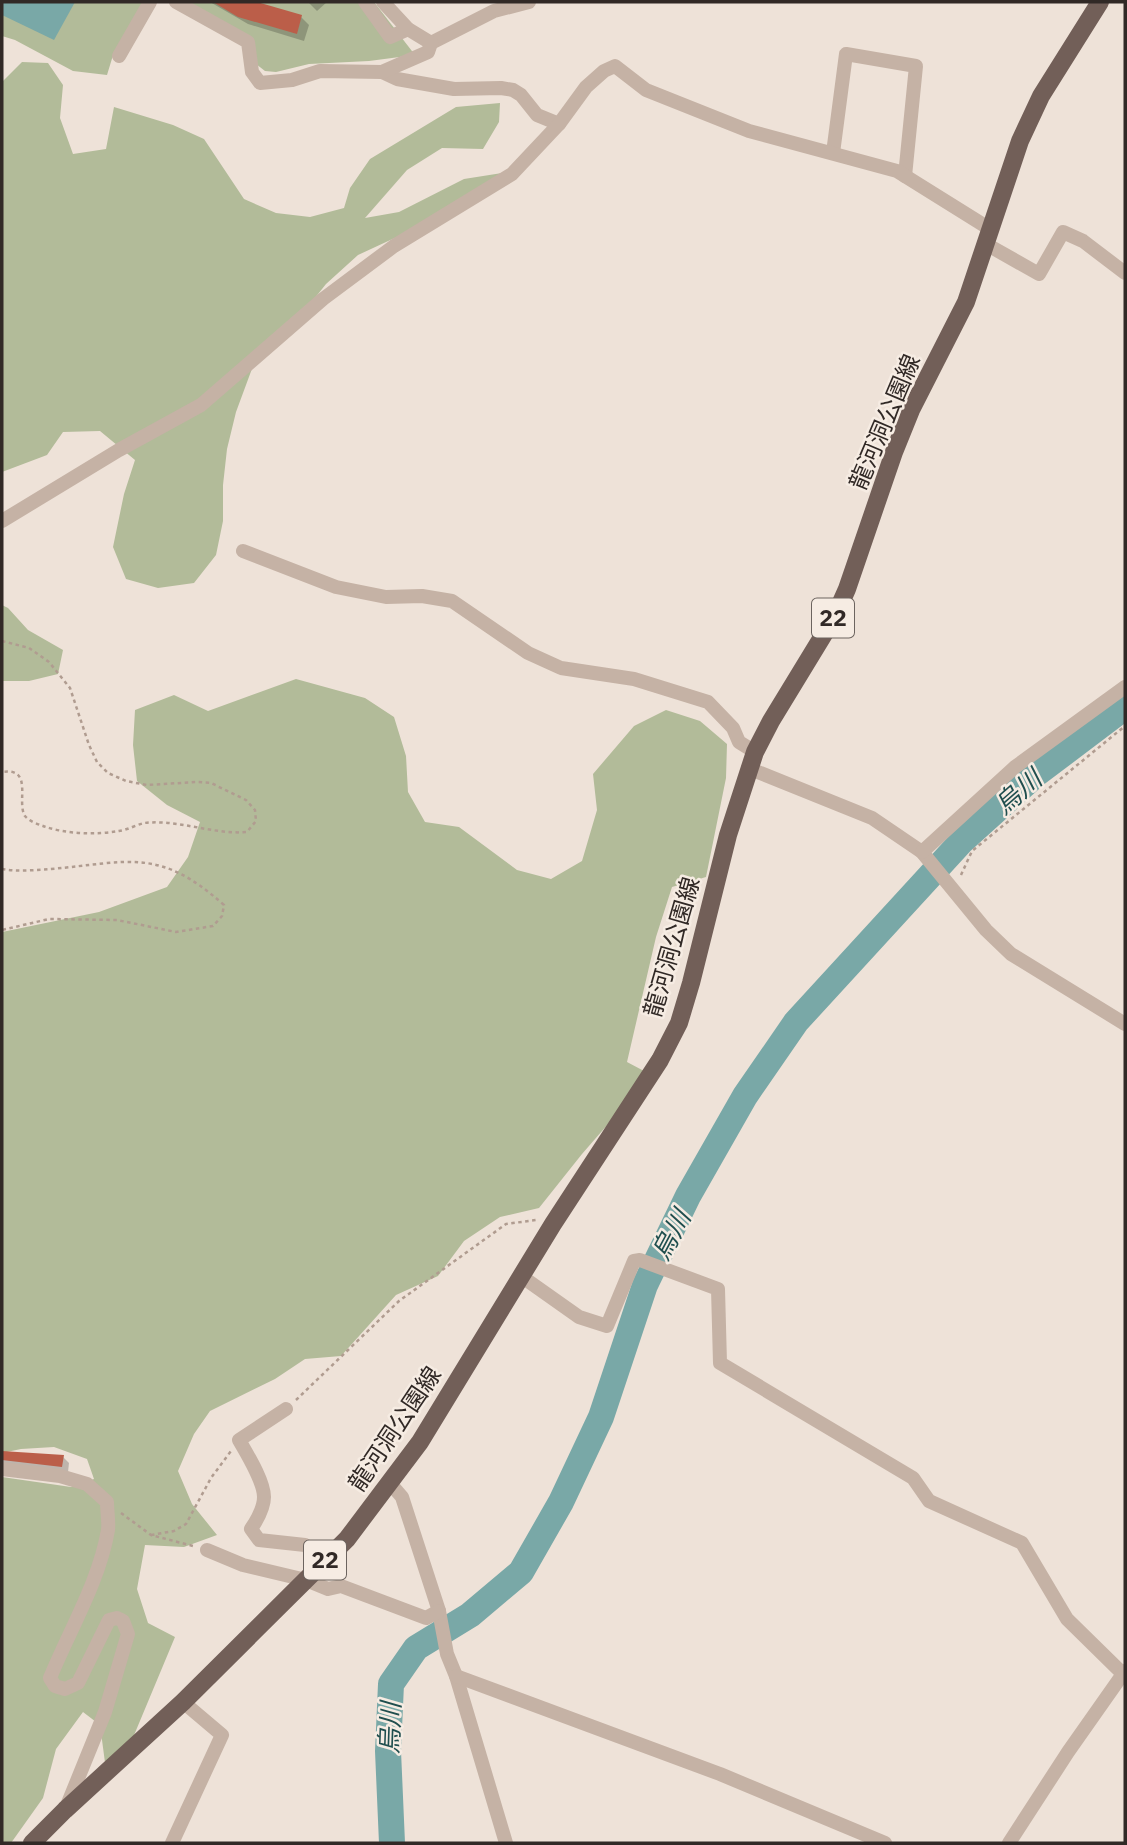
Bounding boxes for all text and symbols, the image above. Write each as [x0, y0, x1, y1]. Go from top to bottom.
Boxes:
street label: 龍河洞公園線 [841, 349, 927, 494]
road number: 22 [812, 598, 854, 638]
water label: 烏川 [987, 759, 1050, 821]
street label: 龍河洞公園線 [636, 873, 706, 1020]
water label: 烏川 [643, 1201, 699, 1265]
street label: 龍河洞公園線 [341, 1360, 448, 1497]
road number: 22 [304, 1540, 346, 1580]
water label: 烏川 [371, 1698, 407, 1755]

